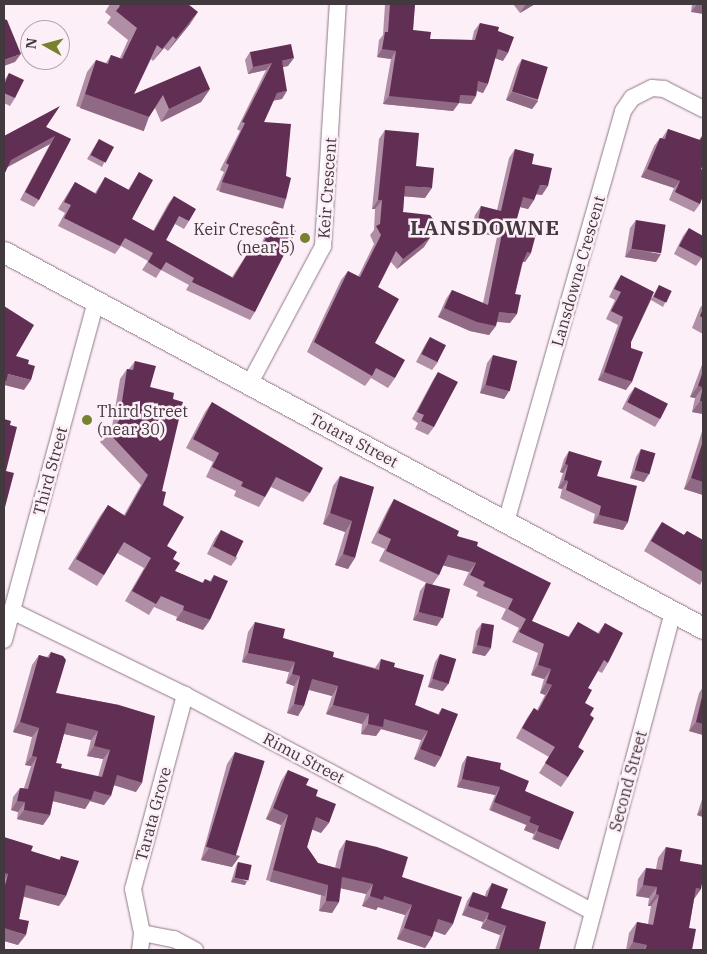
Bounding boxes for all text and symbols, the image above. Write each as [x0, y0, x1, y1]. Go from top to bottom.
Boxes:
north arrow [20, 20, 70, 70]
text: N [21, 37, 41, 50]
street label: Keir Crescent [314, 137, 340, 239]
street label: Lansdowne Crescent [547, 193, 609, 349]
district label: LANSDOWNE [409, 214, 561, 240]
place label: Keir Crescent (near 5) [194, 219, 295, 257]
marker: Keir Crescent (near 5) [299, 232, 311, 244]
place label: Third Street (near 30) [97, 401, 188, 439]
street label: Totara Street [306, 409, 402, 471]
marker: Third Street (near 30) [81, 414, 93, 426]
street label: Third Street [29, 425, 71, 517]
street label: Rimu Street [260, 728, 348, 788]
street label: Second Street [605, 728, 651, 834]
street label: Tarata Grove [131, 765, 175, 863]

